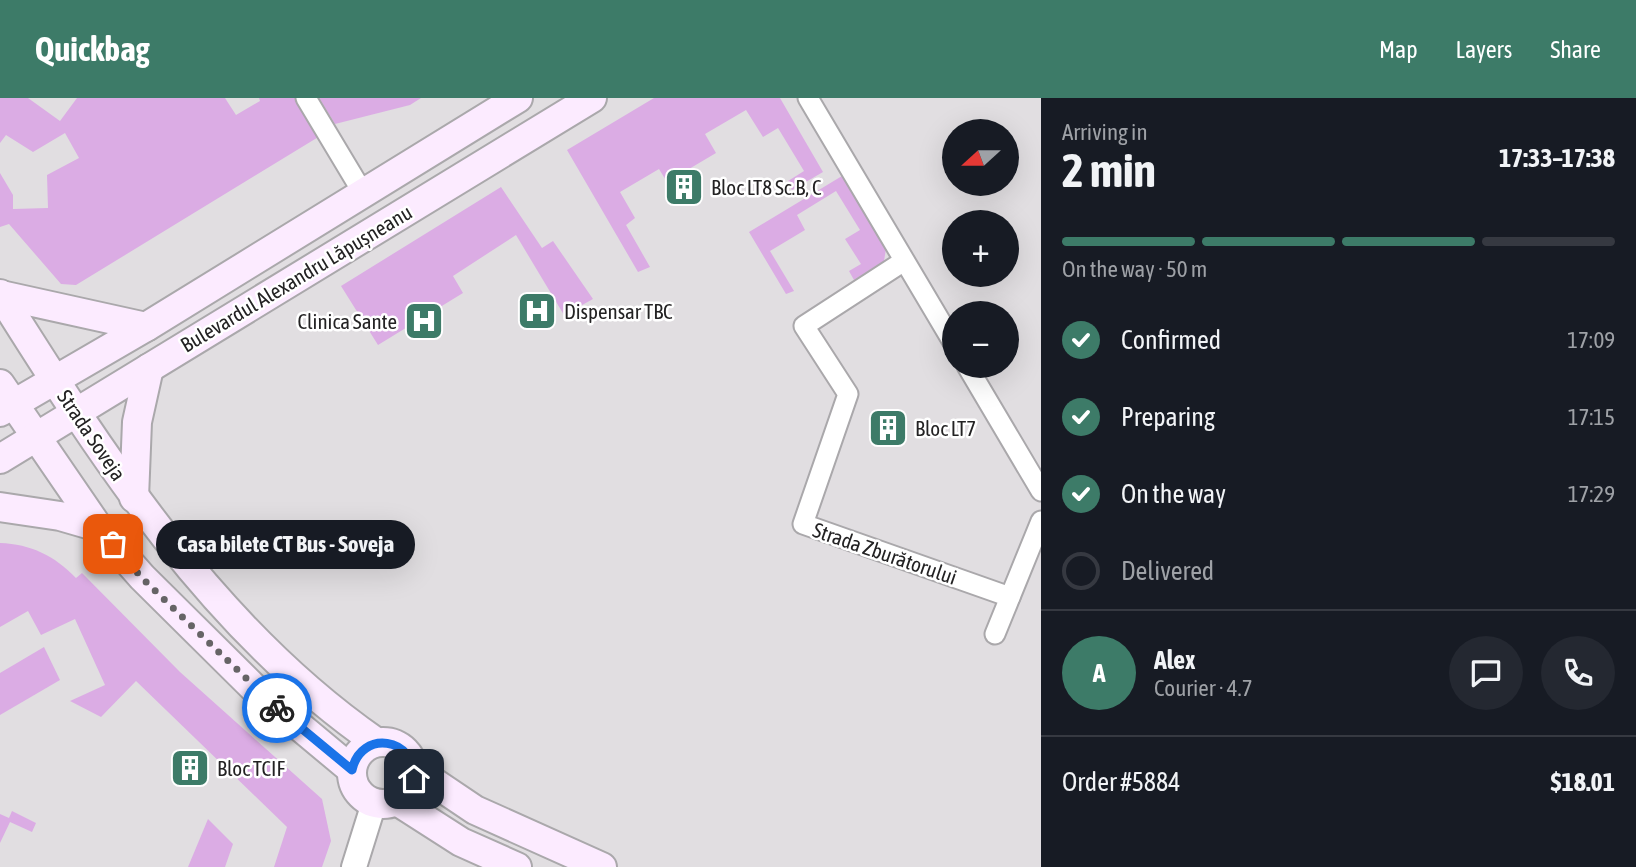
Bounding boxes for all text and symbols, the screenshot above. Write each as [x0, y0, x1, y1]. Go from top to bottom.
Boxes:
text: Quickbag [35, 30, 150, 68]
text: Map [1379, 36, 1418, 63]
text: Layers [1456, 36, 1512, 63]
text: Share [1550, 36, 1601, 63]
north arrow [942, 119, 1018, 196]
map controls [942, 119, 1019, 378]
text: Arriving in [1062, 119, 1148, 145]
text: 17:33–17:38 [1499, 143, 1615, 173]
text: 2 min [1062, 144, 1156, 197]
building icon: Bloc LT8 Sc.B, C [663, 166, 705, 208]
place label: Bloc LT8 Sc.B, C [711, 175, 822, 199]
street label: Bulevardul Alexandru Lăpușneanu [176, 199, 416, 357]
button: + [942, 210, 1019, 287]
text: On the way · 50 m [1062, 256, 1207, 282]
hospital icon: Dispensar TBC [516, 290, 558, 332]
place label: Dispensar TBC [564, 299, 673, 323]
hospital icon: Clinica Sante [403, 300, 445, 342]
button: − [942, 301, 1019, 378]
place label: Clinica Sante [298, 309, 397, 333]
icon: check [1062, 321, 1100, 359]
text: Confirmed [1121, 325, 1221, 355]
text: 17:09 [1567, 327, 1615, 353]
street label: Strada Soveja [53, 385, 131, 485]
icon: check [1062, 398, 1100, 436]
text: Preparing [1121, 402, 1215, 432]
text: 17:15 [1568, 404, 1615, 430]
building icon: Bloc LT7 [867, 407, 909, 449]
place label: Bloc LT7 [915, 416, 976, 440]
icon: check [1062, 475, 1100, 513]
text: On the way [1121, 479, 1226, 509]
text: 17:29 [1568, 481, 1615, 507]
pin [83, 514, 143, 574]
street label: Strada Zburătorului [810, 517, 960, 589]
callout: Casa bilete CT Bus - Soveja [155, 520, 414, 569]
icon: bag [94, 525, 132, 563]
text: Casa bilete CT Bus - Soveja [177, 531, 394, 557]
text: Delivered [1121, 556, 1214, 586]
button: chat [1449, 636, 1523, 710]
button: phone [1541, 636, 1615, 710]
text: Alex [1154, 645, 1195, 675]
text: A [1093, 658, 1105, 688]
courier [242, 673, 312, 743]
text: Courier · 4.7 [1154, 675, 1253, 701]
icon: bike [258, 689, 296, 727]
building icon: Bloc TCIF [169, 747, 211, 789]
pin [384, 749, 444, 809]
place label: Bloc TCIF [217, 756, 285, 780]
icon: home [395, 760, 433, 798]
text: Order #5884 [1062, 767, 1181, 797]
text: $18.01 [1551, 767, 1615, 797]

